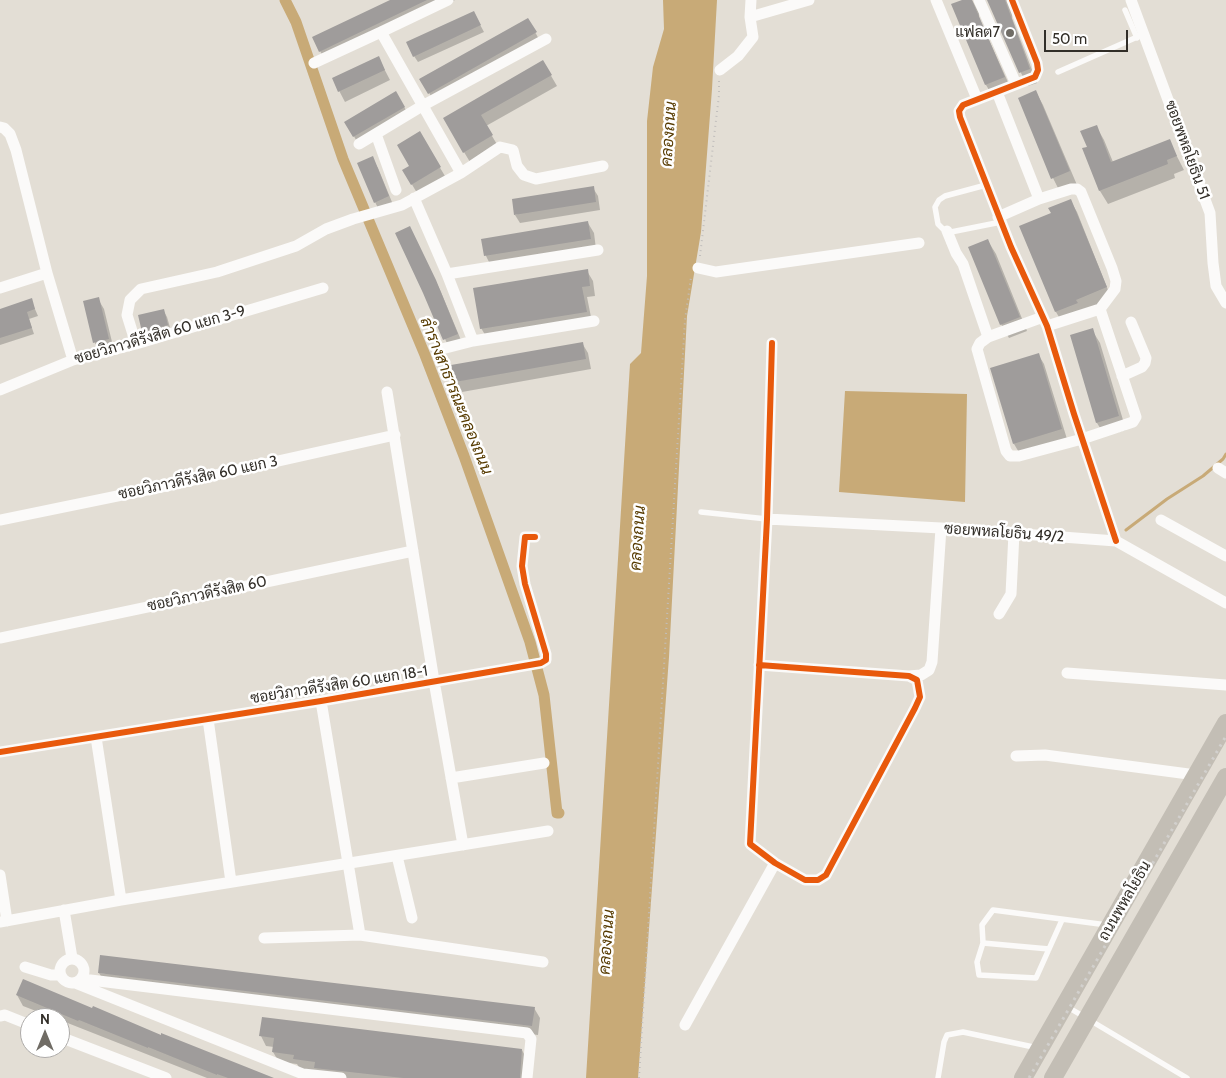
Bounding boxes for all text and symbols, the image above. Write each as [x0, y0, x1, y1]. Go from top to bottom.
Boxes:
scale bar [1046, 20, 1130, 52]
place label: แฟลต7 [955, 24, 1000, 42]
marker: แฟลต7 [1004, 27, 1016, 39]
text: 50 m [1052, 30, 1087, 48]
street label: ซอยพหลโยธิน 51 [1161, 98, 1213, 202]
water label: คลองถนน [657, 101, 681, 167]
street label: ซอยวิภาวดีรังสิต 60 แยก 3-9 [72, 302, 248, 368]
water label: ลำรางสาธารณะคลองถนน [416, 314, 496, 478]
street label: ซอยวิภาวดีรังสิต 60 แยก 3 [117, 452, 279, 504]
water label: คลองถนน [626, 505, 650, 571]
street label: ซอยพหลโยธิน 49/2 [943, 520, 1065, 546]
street label: ซอยวิภาวดีรังสิต 60 [146, 573, 268, 615]
street label: ซอยวิภาวดีรังสิต 60 แยก 18-1 [249, 662, 429, 708]
street label: ถนนพหลโยธิน [1095, 858, 1155, 944]
water label: คลองถนน [595, 909, 619, 975]
north arrow [20, 1008, 70, 1058]
text: N [40, 1010, 50, 1028]

